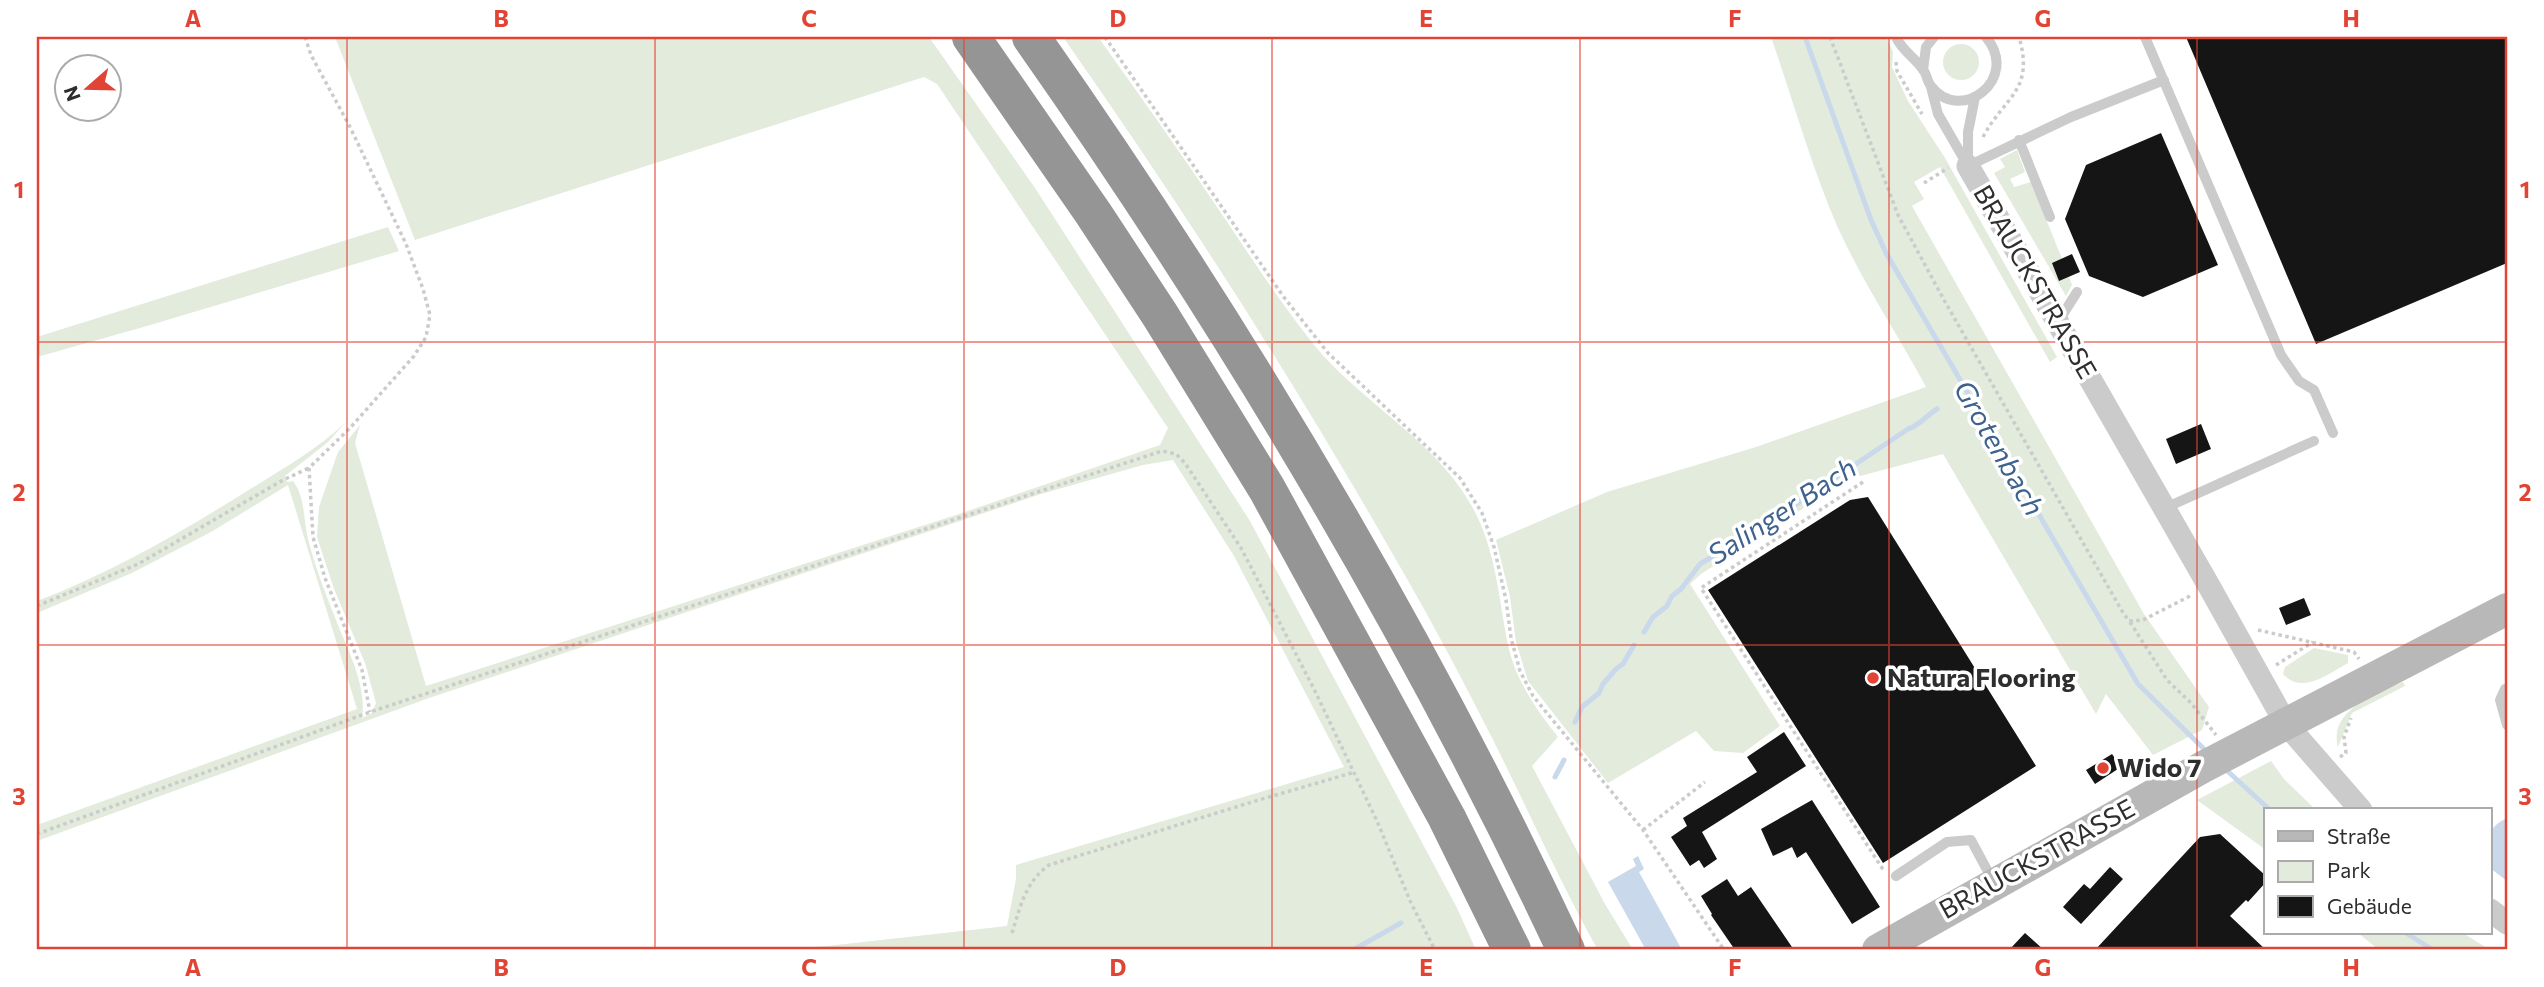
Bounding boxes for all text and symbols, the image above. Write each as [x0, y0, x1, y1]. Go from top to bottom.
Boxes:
text: A [185, 4, 202, 32]
text: B [493, 4, 509, 32]
text: C [801, 4, 817, 32]
text: D [1110, 4, 1127, 32]
text: E [1419, 4, 1433, 32]
text: F [1728, 4, 1742, 32]
text: G [2035, 4, 2051, 32]
text: H [2342, 4, 2360, 32]
north arrow [52, 52, 122, 122]
text: N [58, 83, 85, 105]
text: 1 [14, 175, 24, 203]
text: 1 [2520, 175, 2530, 203]
street label: BRAUCKSTRASSE [1968, 179, 2104, 384]
water label: Grotenbach [1947, 374, 2052, 521]
water label: Salinger Bach [1701, 450, 1862, 571]
text: 2 [12, 478, 26, 506]
text: 2 [2518, 478, 2532, 506]
place label: Natura Flooring [1887, 661, 2076, 692]
marker: Natura Flooring [1865, 670, 1881, 686]
place label: Wido 7 [2117, 751, 2201, 782]
marker: Wido 7 [2095, 760, 2111, 776]
text: 3 [12, 782, 26, 810]
text: 3 [2518, 782, 2532, 810]
street label: BRAUCKSTRASSE [1933, 791, 2139, 924]
legend [2264, 808, 2492, 934]
text: Straße [2327, 823, 2391, 848]
text: Park [2327, 857, 2371, 882]
text: Gebäude [2327, 893, 2412, 918]
text: A [185, 953, 202, 981]
text: B [493, 953, 509, 981]
text: C [801, 953, 817, 981]
text: D [1110, 953, 1127, 981]
text: E [1419, 953, 1433, 981]
text: F [1728, 953, 1742, 981]
text: G [2035, 953, 2051, 981]
text: H [2342, 953, 2360, 981]

